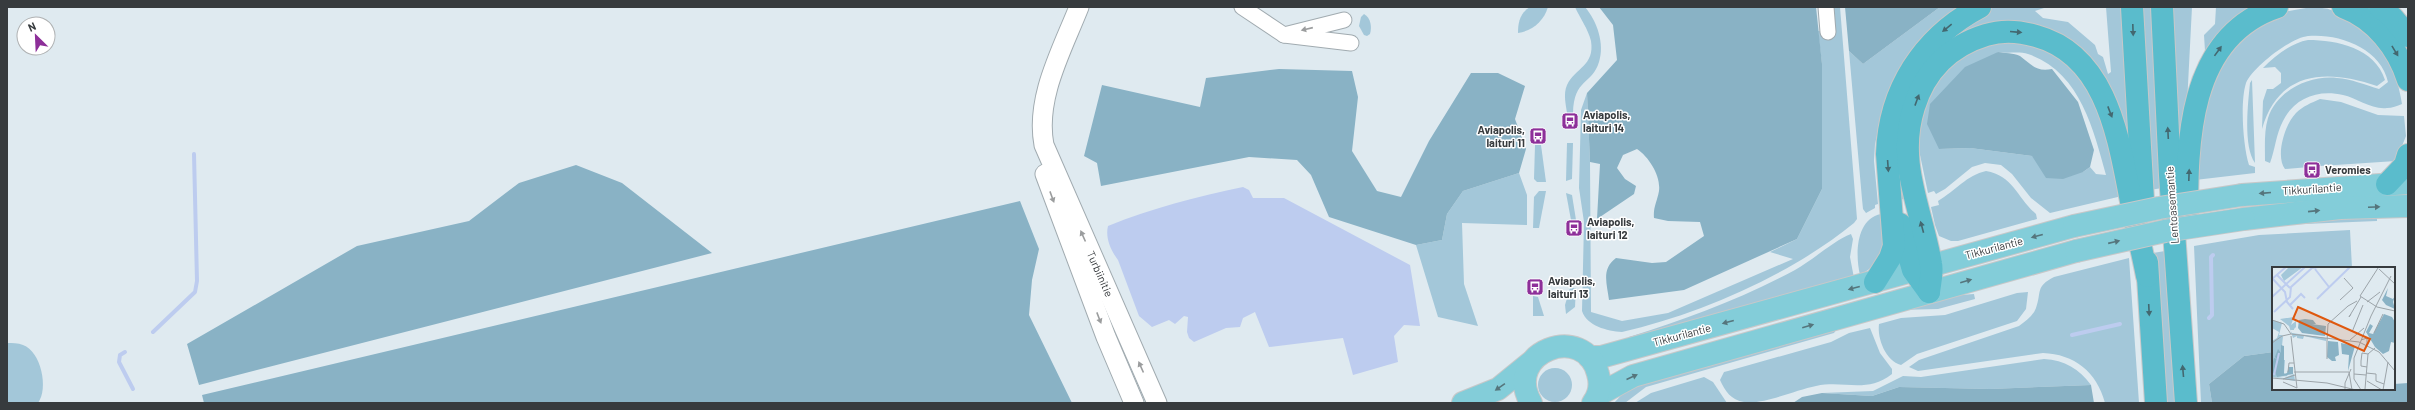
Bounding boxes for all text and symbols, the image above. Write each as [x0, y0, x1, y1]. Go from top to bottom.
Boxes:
north arrow [16, 16, 56, 56]
text: N [26, 19, 38, 34]
one-way arrow [1941, 23, 1952, 32]
one-way arrow [2130, 24, 2136, 37]
one-way arrow [1300, 27, 1313, 33]
one-way arrow [2010, 29, 2022, 36]
one-way arrow [2214, 45, 2222, 56]
one-way arrow [2392, 45, 2399, 57]
one-way arrow [1914, 94, 1920, 106]
one-way arrow [2107, 106, 2113, 118]
place label: Aviapolis, laituri 14 [1583, 108, 1630, 134]
bus stop icon: Aviapolis, laituri 14 [1560, 111, 1580, 131]
place label: Aviapolis, laituri 11 [1478, 123, 1525, 149]
bus stop icon: Aviapolis, laituri 11 [1528, 126, 1548, 146]
one-way arrow [2164, 127, 2171, 139]
one-way arrow [1884, 160, 1891, 172]
bus stop icon: Veromies [2302, 160, 2322, 180]
place label: Veromies [2325, 163, 2371, 176]
street label: Lentoasemantie [2162, 166, 2181, 244]
one-way arrow [2186, 168, 2192, 181]
street label: Tikkurilantie [2282, 180, 2342, 197]
one-way arrow [2259, 189, 2271, 196]
one-way arrow [1049, 191, 1055, 203]
one-way arrow [2368, 204, 2381, 210]
one-way arrow [2308, 207, 2320, 214]
place label: Aviapolis, laituri 12 [1587, 215, 1634, 241]
bus stop icon: Aviapolis, laituri 12 [1564, 218, 1584, 238]
one-way arrow [1919, 221, 1925, 233]
one-way arrow [1080, 230, 1086, 241]
one-way arrow [2030, 233, 2042, 239]
street label: Tikkurilantie [1964, 234, 2024, 261]
one-way arrow [2108, 239, 2120, 245]
street label: Turbiinitie [1085, 249, 1116, 299]
inset map [2272, 267, 2395, 390]
place label: Aviapolis, laituri 13 [1548, 274, 1595, 300]
bus stop icon: Aviapolis, laituri 13 [1525, 277, 1545, 297]
one-way arrow [1961, 278, 1973, 284]
one-way arrow [1848, 285, 1860, 291]
one-way arrow [2146, 304, 2153, 316]
one-way arrow [1096, 312, 1102, 324]
one-way arrow [1722, 320, 1735, 326]
street label: Tikkurilantie [1652, 321, 1712, 348]
one-way arrow [1803, 323, 1815, 329]
one-way arrow [1138, 361, 1144, 373]
one-way arrow [2180, 365, 2187, 377]
one-way arrow [1626, 374, 1638, 380]
one-way arrow [1494, 383, 1505, 391]

